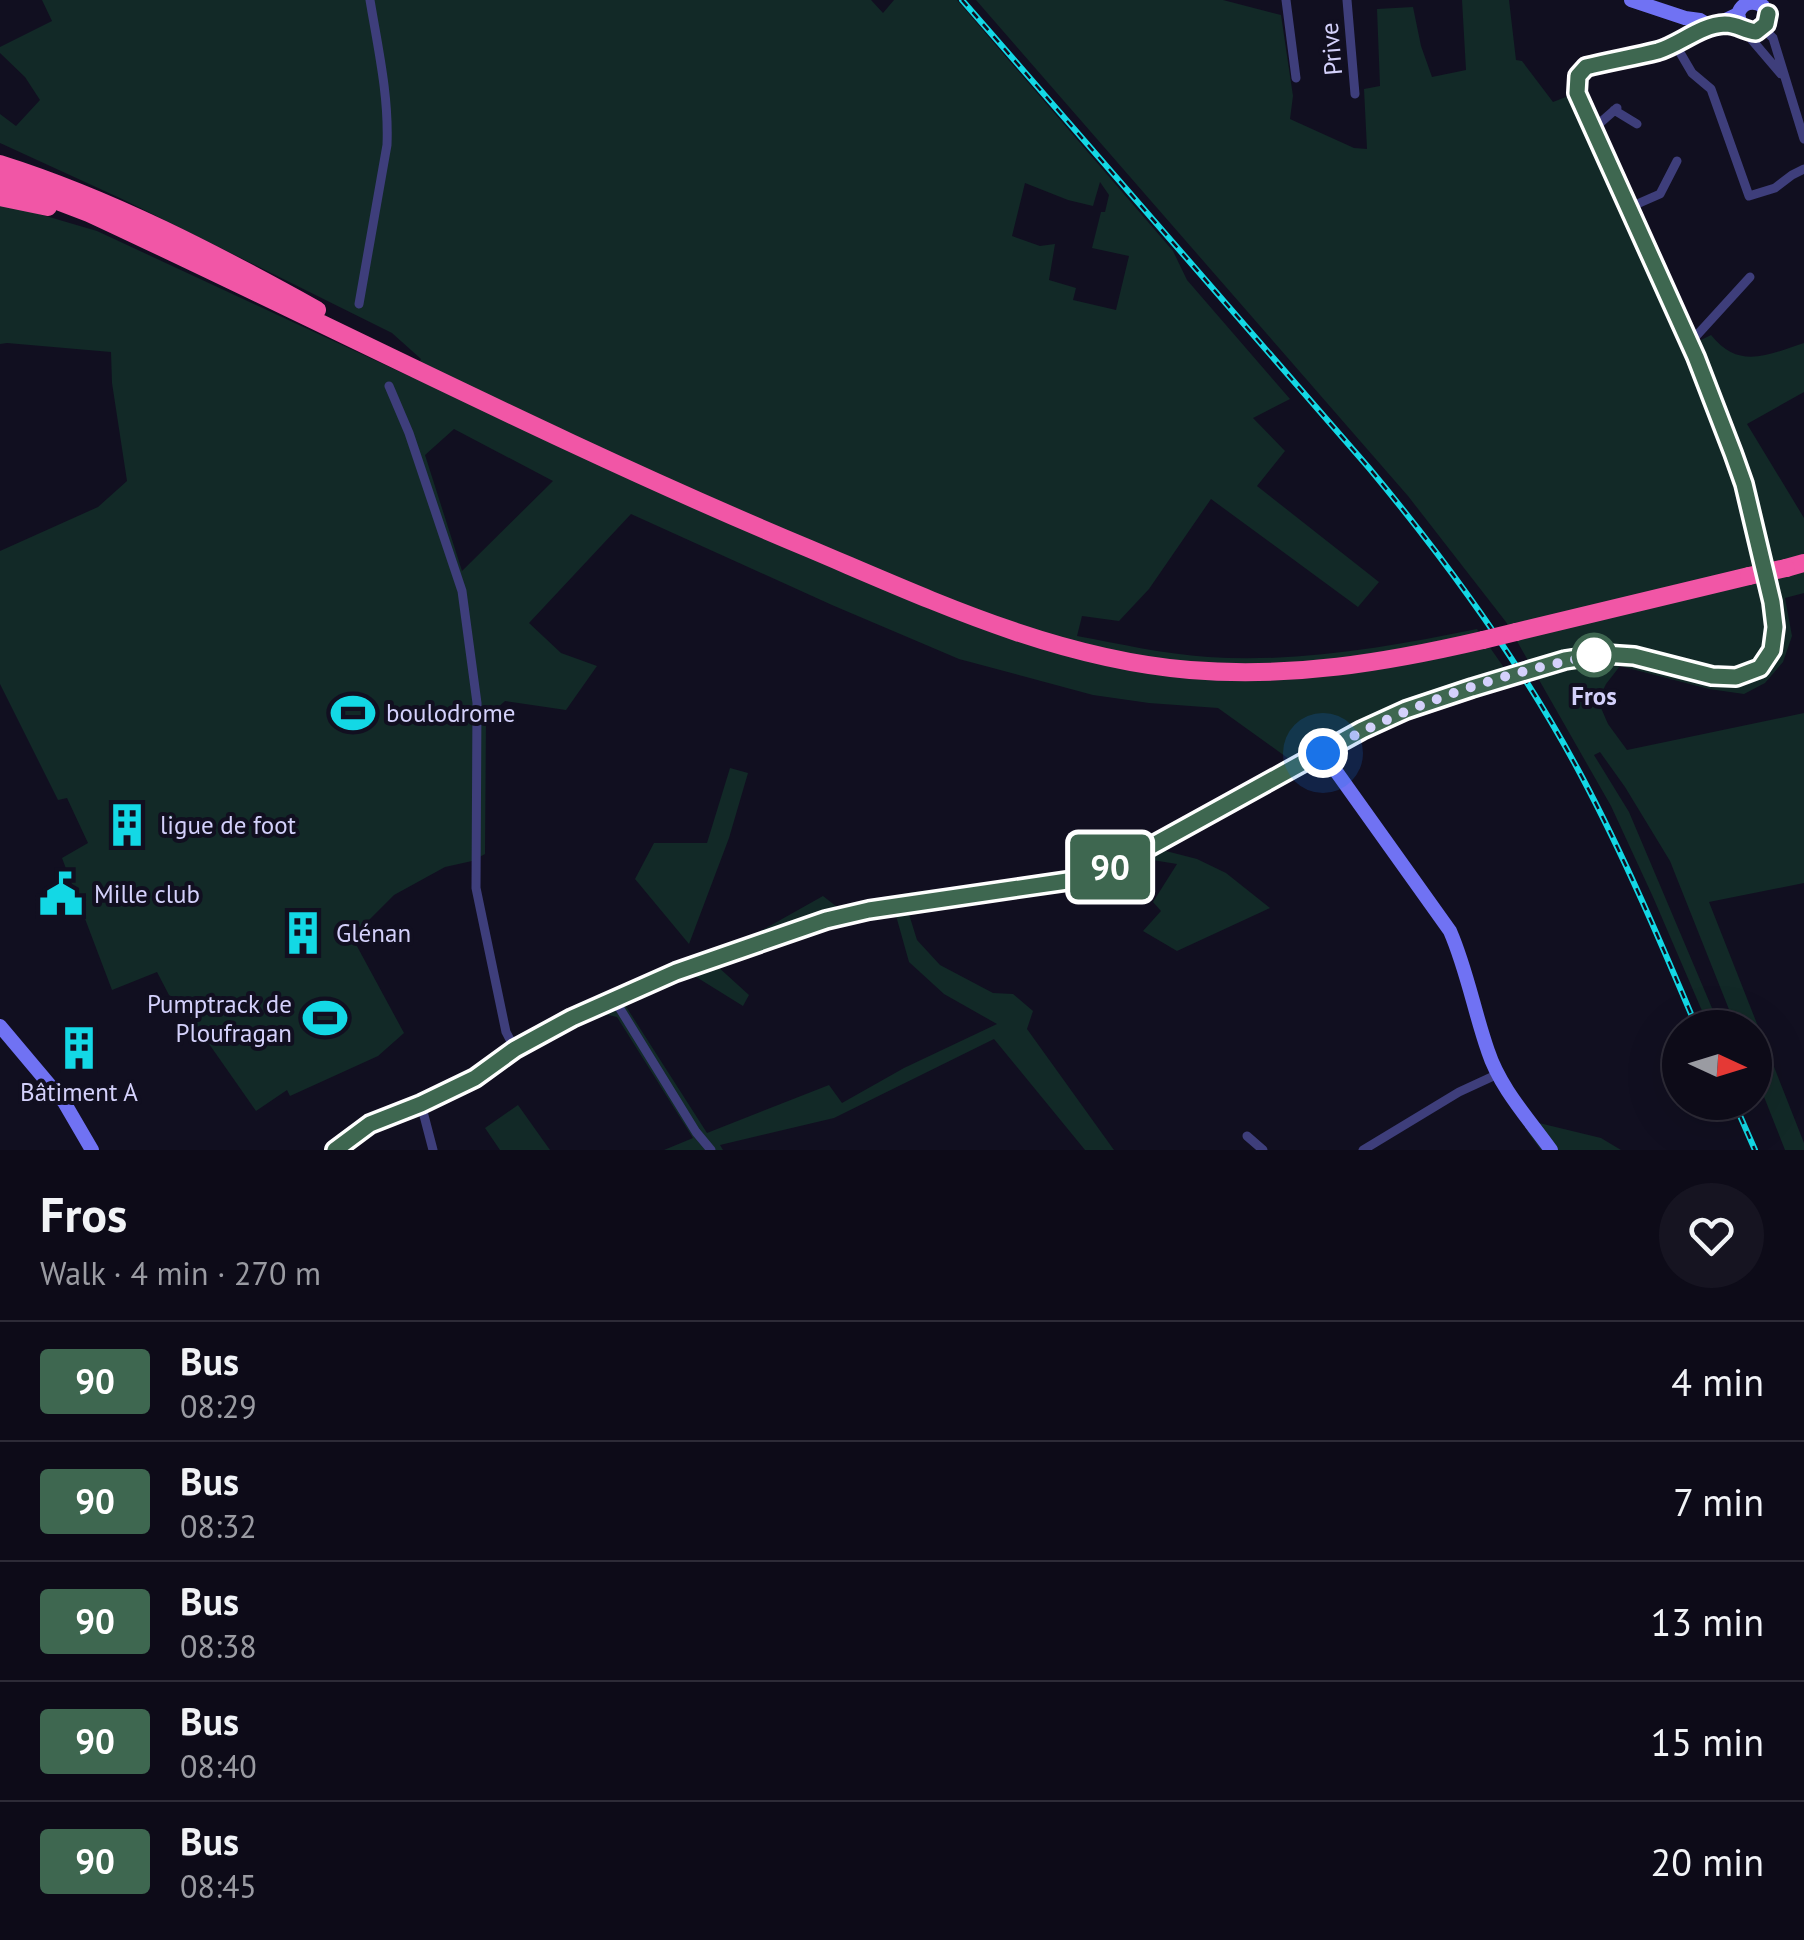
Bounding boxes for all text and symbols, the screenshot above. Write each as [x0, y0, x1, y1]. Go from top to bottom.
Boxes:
street label: Prive [1313, 21, 1349, 77]
marker: Fros [1573, 634, 1615, 676]
place label: Fros [1571, 680, 1617, 712]
sports icon: boulodrome [329, 689, 377, 737]
place label: boulodrome [386, 697, 515, 729]
your location [1298, 728, 1348, 778]
building icon: ligue de foot [103, 801, 151, 849]
place label: ligue de foot [160, 809, 297, 841]
line badge: 90 [1065, 834, 1155, 900]
text: 90 [1090, 844, 1130, 890]
public building icon: Mille club [37, 870, 85, 918]
place label: Mille club [94, 878, 200, 910]
building icon: Glénan [279, 909, 327, 957]
place label: Glénan [336, 917, 411, 949]
place label: Pumptrack de Ploufragan [147, 988, 292, 1049]
sports icon: Pumptrack de Ploufragan [301, 994, 349, 1042]
north arrow [1662, 1010, 1772, 1120]
map controls [1662, 1010, 1772, 1120]
building icon: Bâtiment A [55, 1024, 103, 1072]
place label: Bâtiment A [20, 1076, 138, 1108]
text: Fros [40, 1183, 127, 1245]
button: heart [1659, 1183, 1764, 1288]
text: Walk · 4 min · 270 m [40, 1252, 321, 1294]
text: Bus [180, 1336, 239, 1385]
text: 4 min [1671, 1357, 1764, 1406]
text: 90 [75, 1358, 115, 1404]
text: 08:29 [180, 1385, 257, 1427]
text: Bus [180, 1456, 239, 1505]
text: 7 min [1673, 1477, 1764, 1526]
text: 90 [75, 1478, 115, 1524]
text: 08:32 [180, 1505, 257, 1547]
text: Bus [180, 1576, 239, 1625]
text: 13 min [1651, 1597, 1764, 1646]
text: 90 [75, 1598, 115, 1644]
text: 08:38 [180, 1625, 257, 1667]
text: Bus [180, 1696, 239, 1745]
text: 15 min [1651, 1717, 1764, 1766]
text: 90 [75, 1718, 115, 1764]
text: 08:40 [180, 1745, 257, 1787]
text: Bus [180, 1816, 239, 1865]
text: 20 min [1651, 1837, 1764, 1886]
text: 90 [75, 1838, 115, 1884]
text: 08:45 [180, 1865, 257, 1907]

